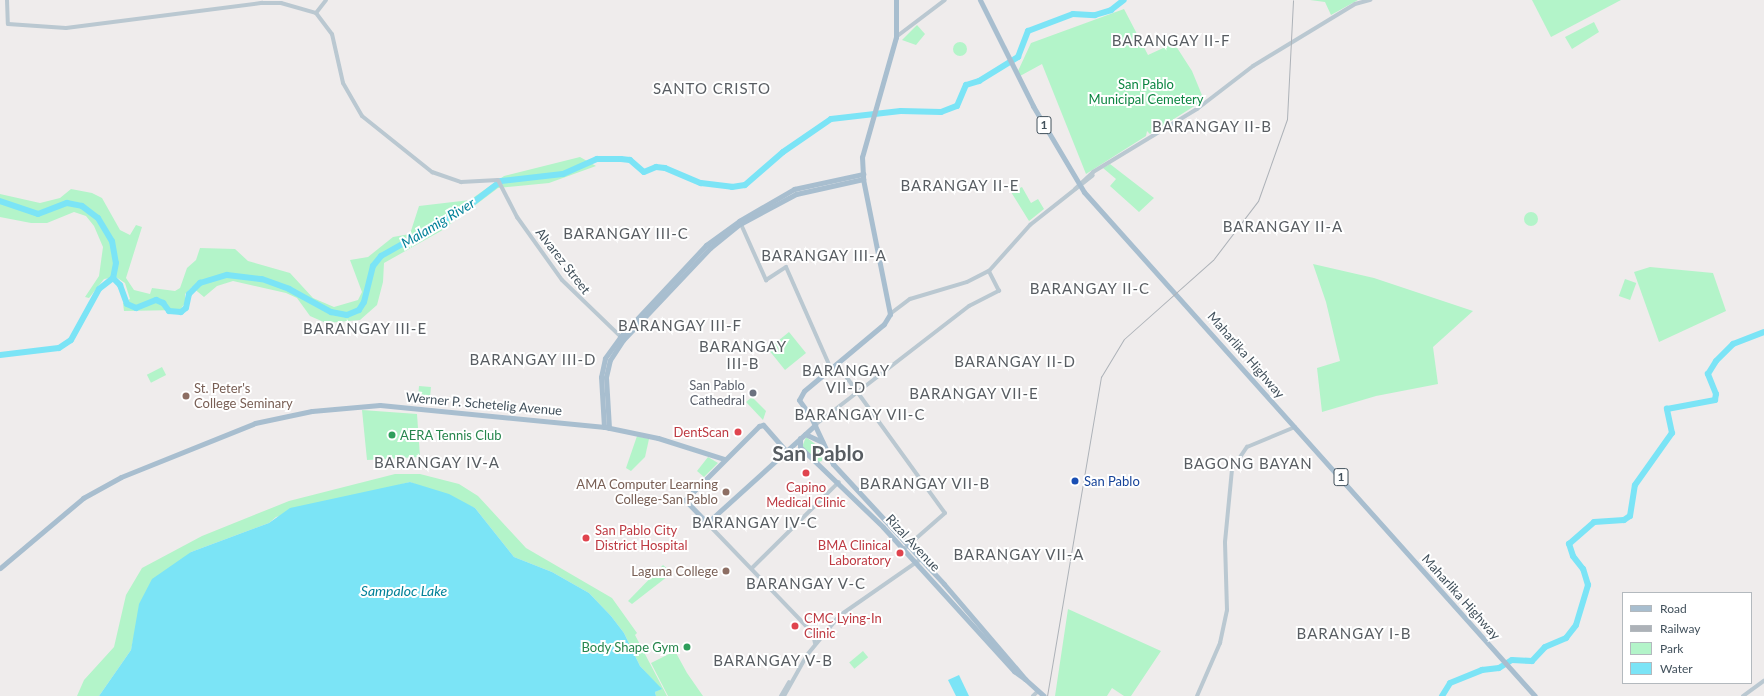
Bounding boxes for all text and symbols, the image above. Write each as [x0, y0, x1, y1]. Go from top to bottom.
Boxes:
district label: BARANGAY II-F [1111, 32, 1231, 50]
park label: San Pablo Municipal Cemetery [1089, 77, 1203, 108]
district label: SANTO CRISTO [653, 80, 771, 98]
road number: 1 [1036, 115, 1052, 135]
district label: BARANGAY II-B [1152, 118, 1272, 136]
district label: BARANGAY II-E [900, 177, 1020, 195]
water label: Malamig River [398, 194, 478, 252]
district label: BARANGAY II-A [1222, 218, 1344, 236]
street label: Alvarez Street [532, 225, 594, 297]
district label: BARANGAY III-C [563, 225, 689, 243]
district label: BARANGAY III-A [761, 247, 887, 265]
district label: BARANGAY II-C [1030, 280, 1150, 298]
street label: Maharlika Highway [1204, 309, 1288, 401]
district label: BARANGAY III-F [618, 317, 742, 335]
district label: BARANGAY III-E [303, 320, 427, 338]
district label: BARANGAY III-B [699, 337, 787, 372]
district label: BARANGAY III-D [469, 351, 597, 369]
district label: BARANGAY II-D [954, 353, 1076, 371]
district label: BARANGAY VII-D [802, 361, 890, 396]
place label: San Pablo Cathedral [689, 378, 745, 409]
place label: St. Peter's College Seminary [194, 381, 293, 412]
district label: BARANGAY VII-E [909, 385, 1039, 403]
marker: San Pablo Cathedral [748, 388, 758, 398]
street label: Werner P. Schetelig Avenue [405, 389, 563, 419]
marker: St. Peter's College Seminary [181, 391, 191, 401]
district label: BARANGAY VII-C [794, 406, 926, 424]
place label: DentScan [674, 424, 729, 440]
marker: DentScan [732, 426, 744, 438]
place label: AERA Tennis Club [400, 427, 502, 443]
marker: AERA Tennis Club [387, 430, 397, 440]
district label: San Pablo [772, 440, 864, 466]
district label: BARANGAY IV-A [374, 454, 500, 472]
district label: BAGONG BAYAN [1183, 455, 1313, 473]
marker: Capino Medical Clinic [800, 467, 812, 479]
road number: 1 [1333, 467, 1349, 487]
place label: San Pablo [1084, 473, 1140, 489]
district label: BARANGAY VII-B [859, 475, 991, 493]
marker: San Pablo [1069, 475, 1081, 487]
place label: AMA Computer Learning College-San Pablo [576, 477, 718, 508]
place label: Capino Medical Clinic [766, 480, 846, 511]
marker: AMA Computer Learning College-San Pablo [721, 487, 731, 497]
street label: Rizal Avenue [882, 511, 944, 575]
district label: BARANGAY IV-C [692, 514, 818, 532]
place label: San Pablo City District Hospital [595, 523, 688, 554]
marker: San Pablo City District Hospital [580, 532, 592, 544]
place label: BMA Clinical Laboratory [817, 538, 891, 569]
district label: BARANGAY VII-A [953, 546, 1085, 564]
marker: BMA Clinical Laboratory [894, 547, 906, 559]
street label: Maharlika Highway [1419, 551, 1503, 643]
place label: Laguna College [631, 563, 718, 579]
marker: Laguna College [721, 566, 731, 576]
district label: BARANGAY V-C [745, 575, 867, 593]
water label: Sampaloc Lake [361, 583, 447, 599]
legend [1622, 592, 1752, 684]
text: Road [1660, 601, 1687, 616]
place label: CMC Lying-In Clinic [804, 611, 882, 642]
marker: CMC Lying-In Clinic [789, 620, 801, 632]
text: Railway [1660, 621, 1700, 636]
district label: BARANGAY I-B [1296, 625, 1412, 643]
place label: Body Shape Gym [581, 639, 679, 655]
text: Park [1660, 641, 1683, 656]
marker: Body Shape Gym [682, 642, 692, 652]
district label: BARANGAY V-B [713, 652, 833, 670]
text: Water [1660, 661, 1693, 676]

